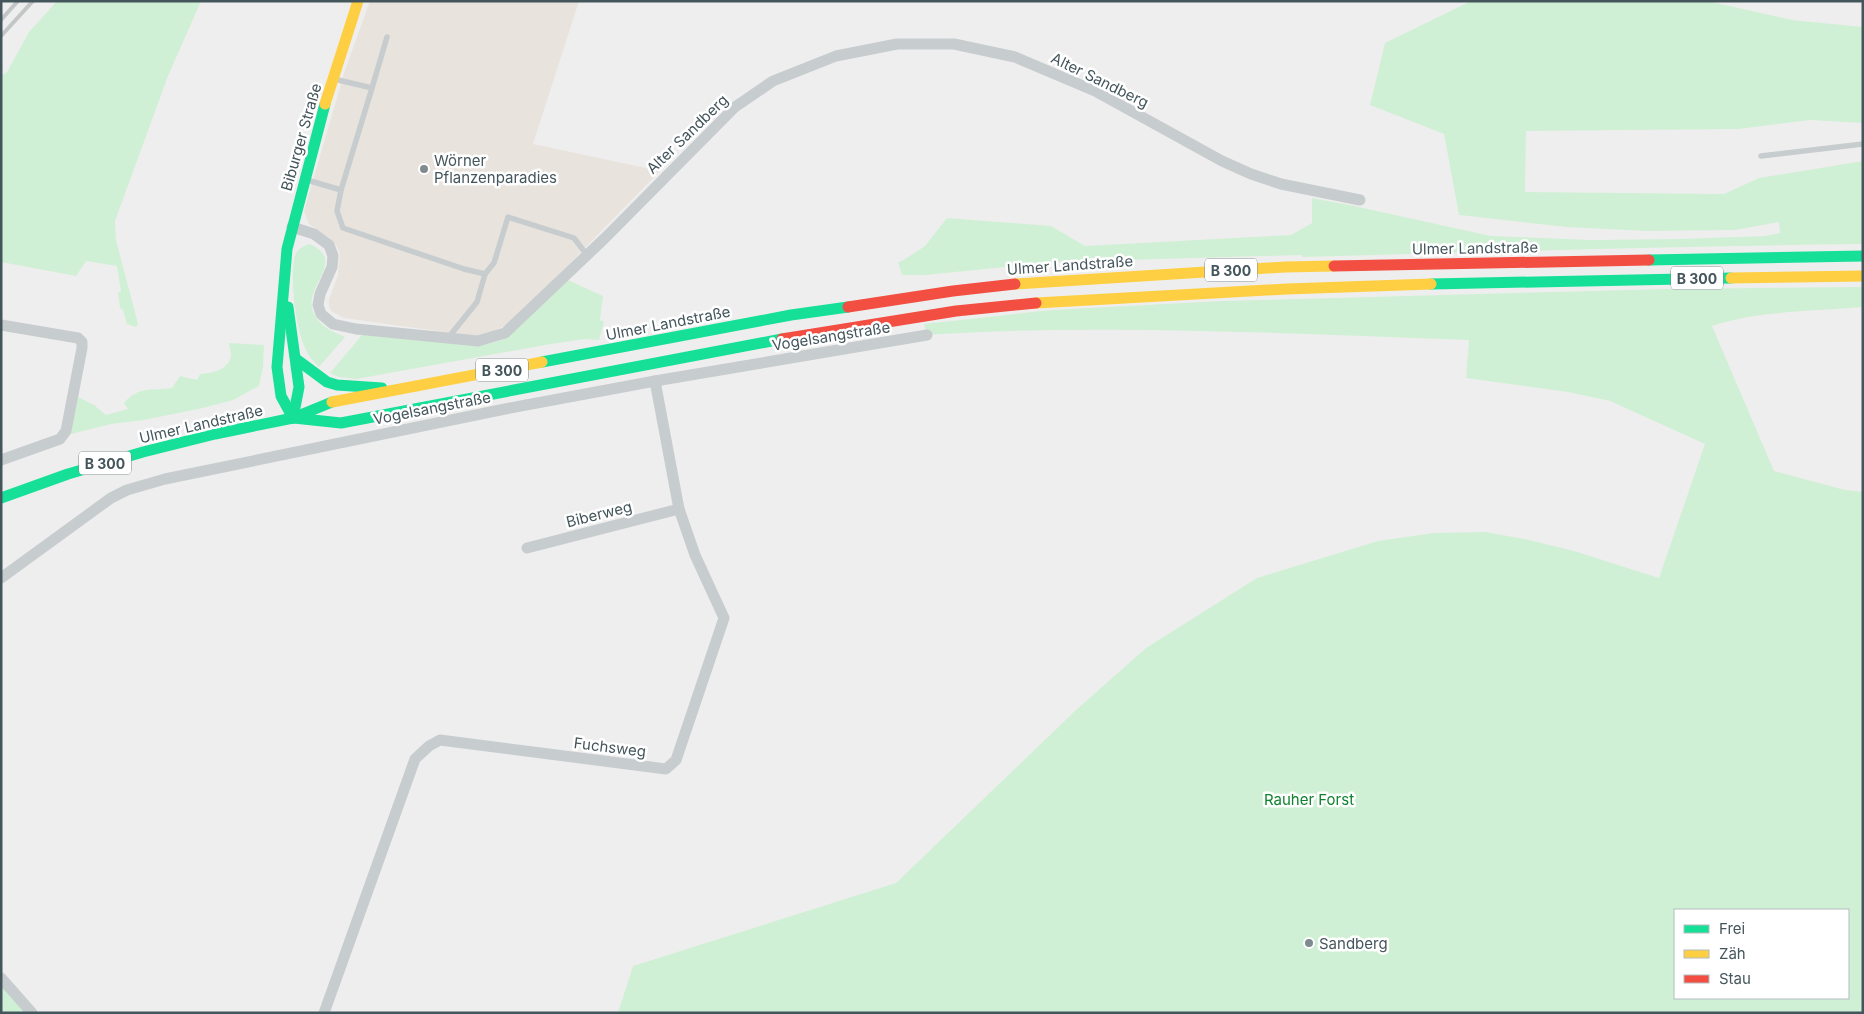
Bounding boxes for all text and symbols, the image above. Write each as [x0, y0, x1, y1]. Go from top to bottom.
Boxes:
street label: Alter Sandberg [1048, 48, 1152, 112]
street label: Biburger Straße [277, 81, 325, 193]
street label: Alter Sandberg [642, 90, 732, 178]
place label: Wörner Pflanzenparadies [434, 151, 557, 187]
marker: Wörner Pflanzenparadies [418, 163, 430, 175]
street label: Ulmer Landstraße [1412, 237, 1538, 259]
street label: Ulmer Landstraße [1006, 251, 1134, 279]
road number: B 300 [1205, 258, 1257, 282]
road number: B 300 [1671, 266, 1723, 290]
street label: Ulmer Landstraße [604, 302, 732, 344]
street label: Vogelsangstraße [771, 317, 891, 355]
road number: B 300 [476, 358, 528, 382]
street label: Vogelsangstraße [372, 387, 492, 429]
street label: Ulmer Landstraße [137, 401, 265, 447]
road number: B 300 [79, 452, 131, 474]
street label: Biberweg [564, 497, 634, 531]
street label: Fuchsweg [573, 733, 647, 761]
park label: Rauher Forst [1264, 790, 1354, 809]
legend [1674, 909, 1849, 999]
text: Frei [1719, 919, 1745, 938]
place label: Sandberg [1319, 934, 1388, 953]
marker: Sandberg [1303, 937, 1315, 949]
text: Zäh [1719, 944, 1746, 963]
text: Stau [1719, 969, 1751, 988]

